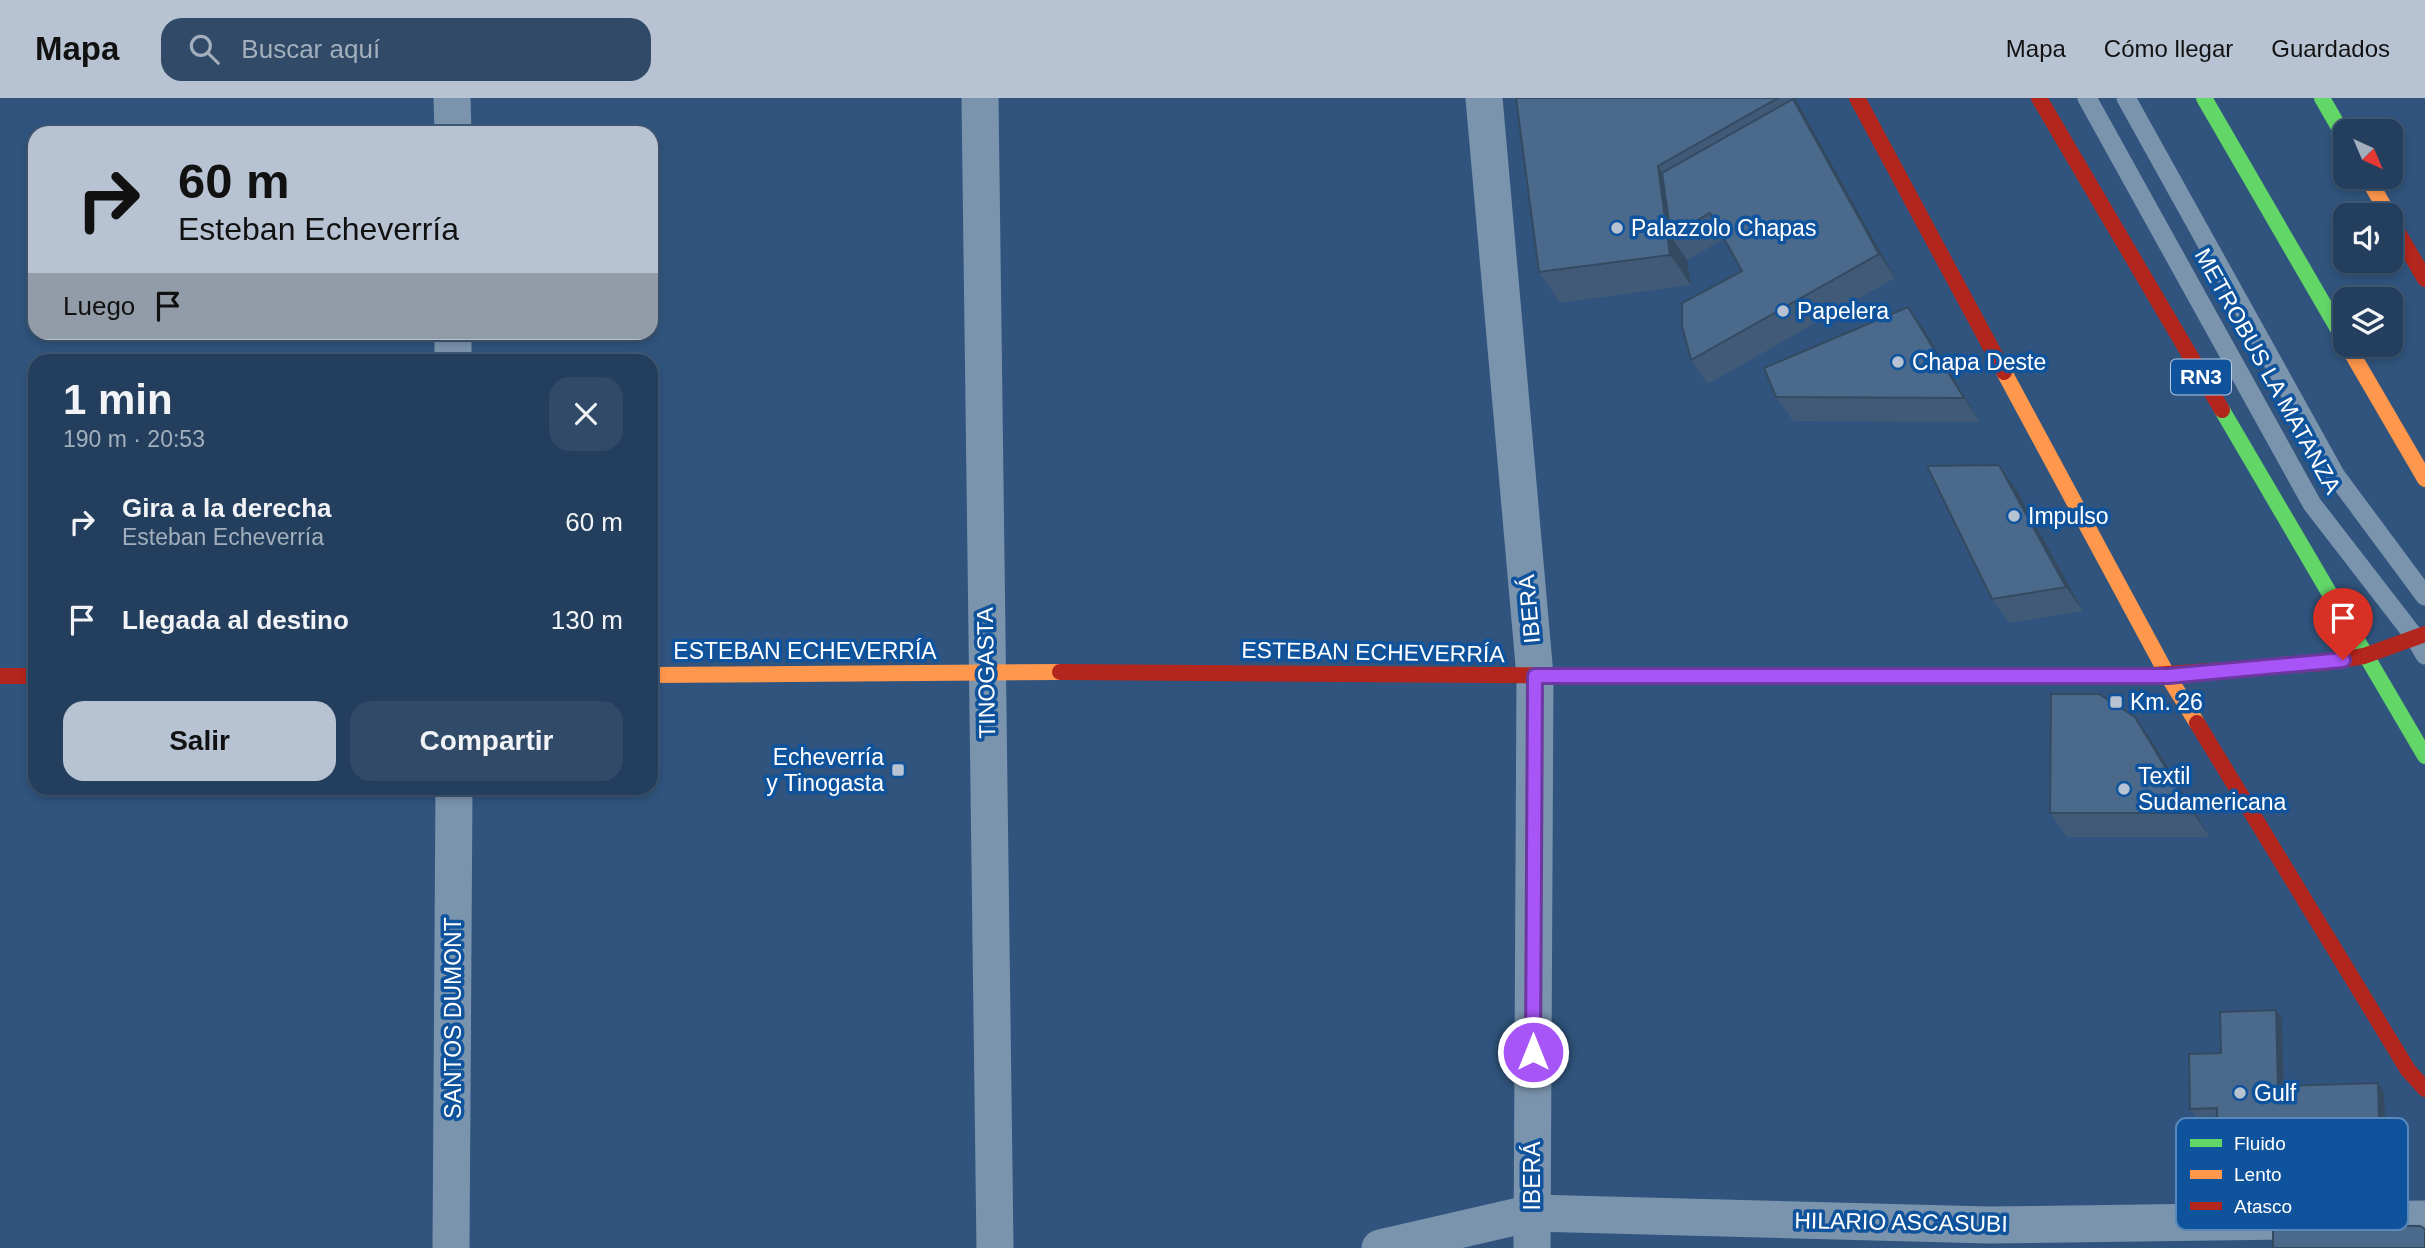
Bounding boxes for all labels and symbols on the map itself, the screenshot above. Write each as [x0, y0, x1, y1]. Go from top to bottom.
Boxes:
north arrow [2333, 119, 2403, 189]
place label: Palazzolo Chapas [1631, 215, 1816, 241]
marker: Palazzolo Chapas [1609, 220, 1625, 236]
street label: METROBUS LA MATANZA [2190, 244, 2347, 499]
place label: Papelera [1797, 298, 1889, 324]
marker: Papelera [1775, 303, 1791, 319]
place label: Chapa Deste [1912, 349, 2046, 375]
marker: Chapa Deste [1890, 354, 1906, 370]
road number: RN3 [2171, 360, 2231, 394]
place label: Impulso [2028, 503, 2109, 529]
marker: Impulso [2006, 508, 2022, 524]
street label: IBERÁ [1513, 573, 1545, 645]
pin [2313, 588, 2373, 660]
street label: TINOGASTA [972, 607, 1000, 739]
street label: ESTEBAN ECHEVERRÍA [1241, 637, 1506, 667]
street label: ESTEBAN ECHEVERRÍA [673, 638, 937, 664]
place label: Km. 26 [2130, 689, 2203, 715]
marker: Km. 26 [2108, 694, 2124, 710]
place label: Echeverría y Tinogasta [766, 744, 884, 796]
marker: Echeverría y Tinogasta [890, 762, 906, 778]
place label: Textil Sudamericana [2138, 763, 2287, 815]
marker: Textil Sudamericana [2116, 781, 2132, 797]
street label: SANTOS DUMONT [440, 917, 466, 1119]
position arrow [1496, 1015, 1570, 1089]
place label: Gulf [2254, 1080, 2297, 1106]
marker: Gulf [2232, 1085, 2248, 1101]
legend [2176, 1118, 2408, 1230]
text: Fluido [2234, 1133, 2286, 1154]
street label: IBERÁ [1519, 1141, 1545, 1211]
text: Lento [2234, 1164, 2282, 1185]
text: Atasco [2234, 1196, 2292, 1217]
street label: HILARIO ASCASUBI [1794, 1207, 2008, 1237]

